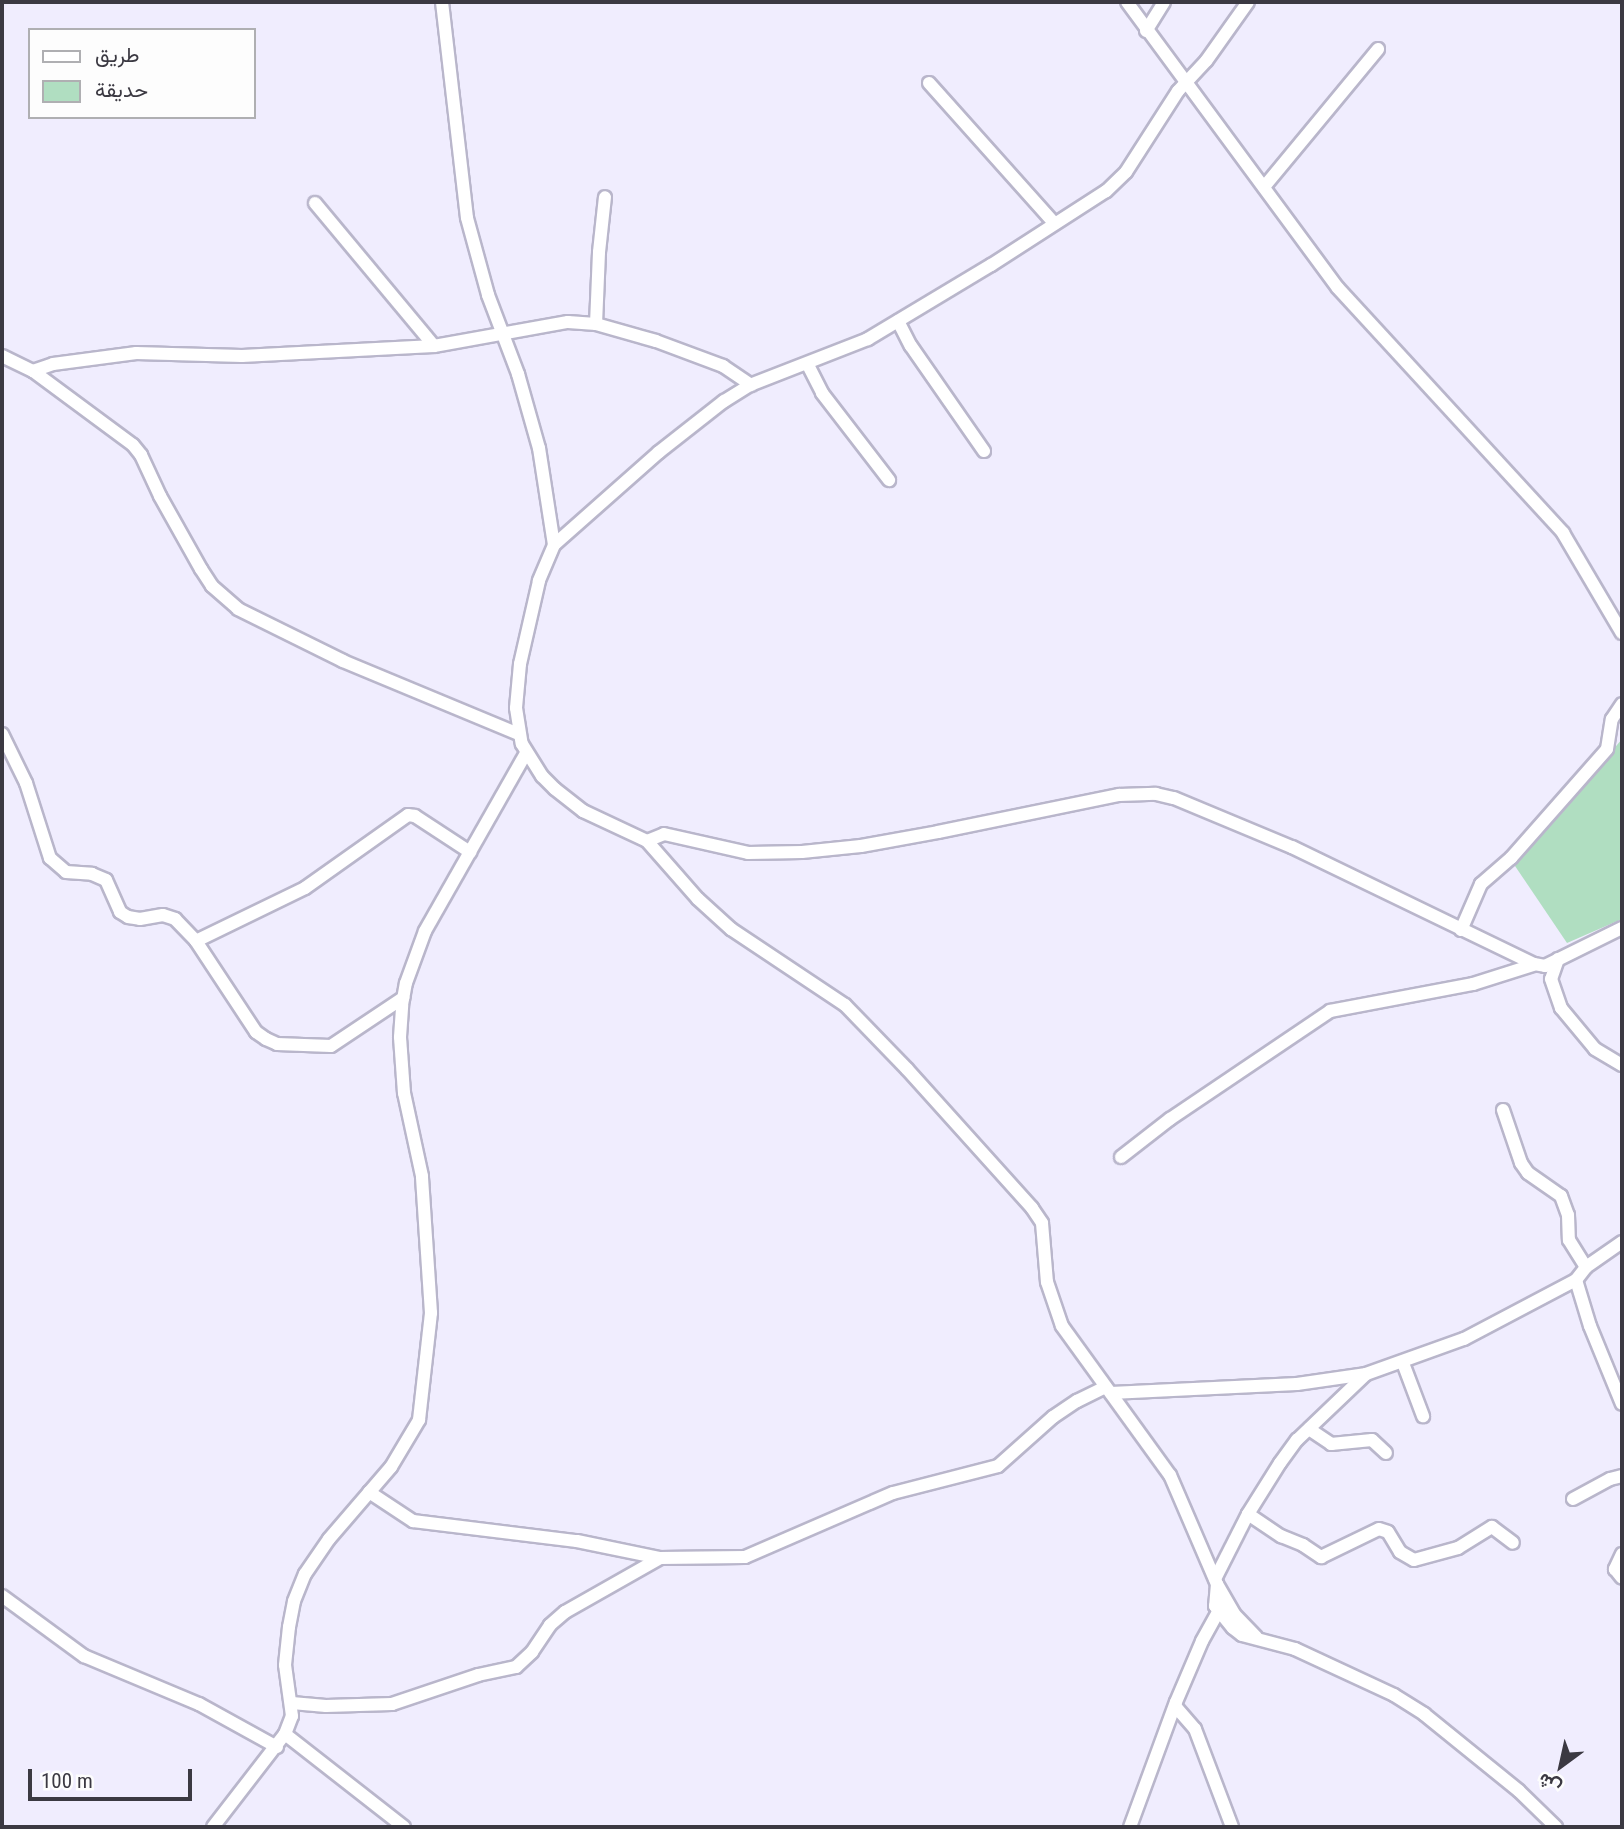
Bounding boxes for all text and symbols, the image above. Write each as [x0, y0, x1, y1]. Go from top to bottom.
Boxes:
legend [28, 28, 256, 119]
text: طريق [95, 43, 140, 67]
text: حديقة [95, 78, 148, 102]
north arrow [1526, 1731, 1596, 1801]
scale bar [32, 1756, 196, 1800]
text: ش [1533, 1768, 1565, 1800]
text: 100 m [41, 1769, 93, 1793]

